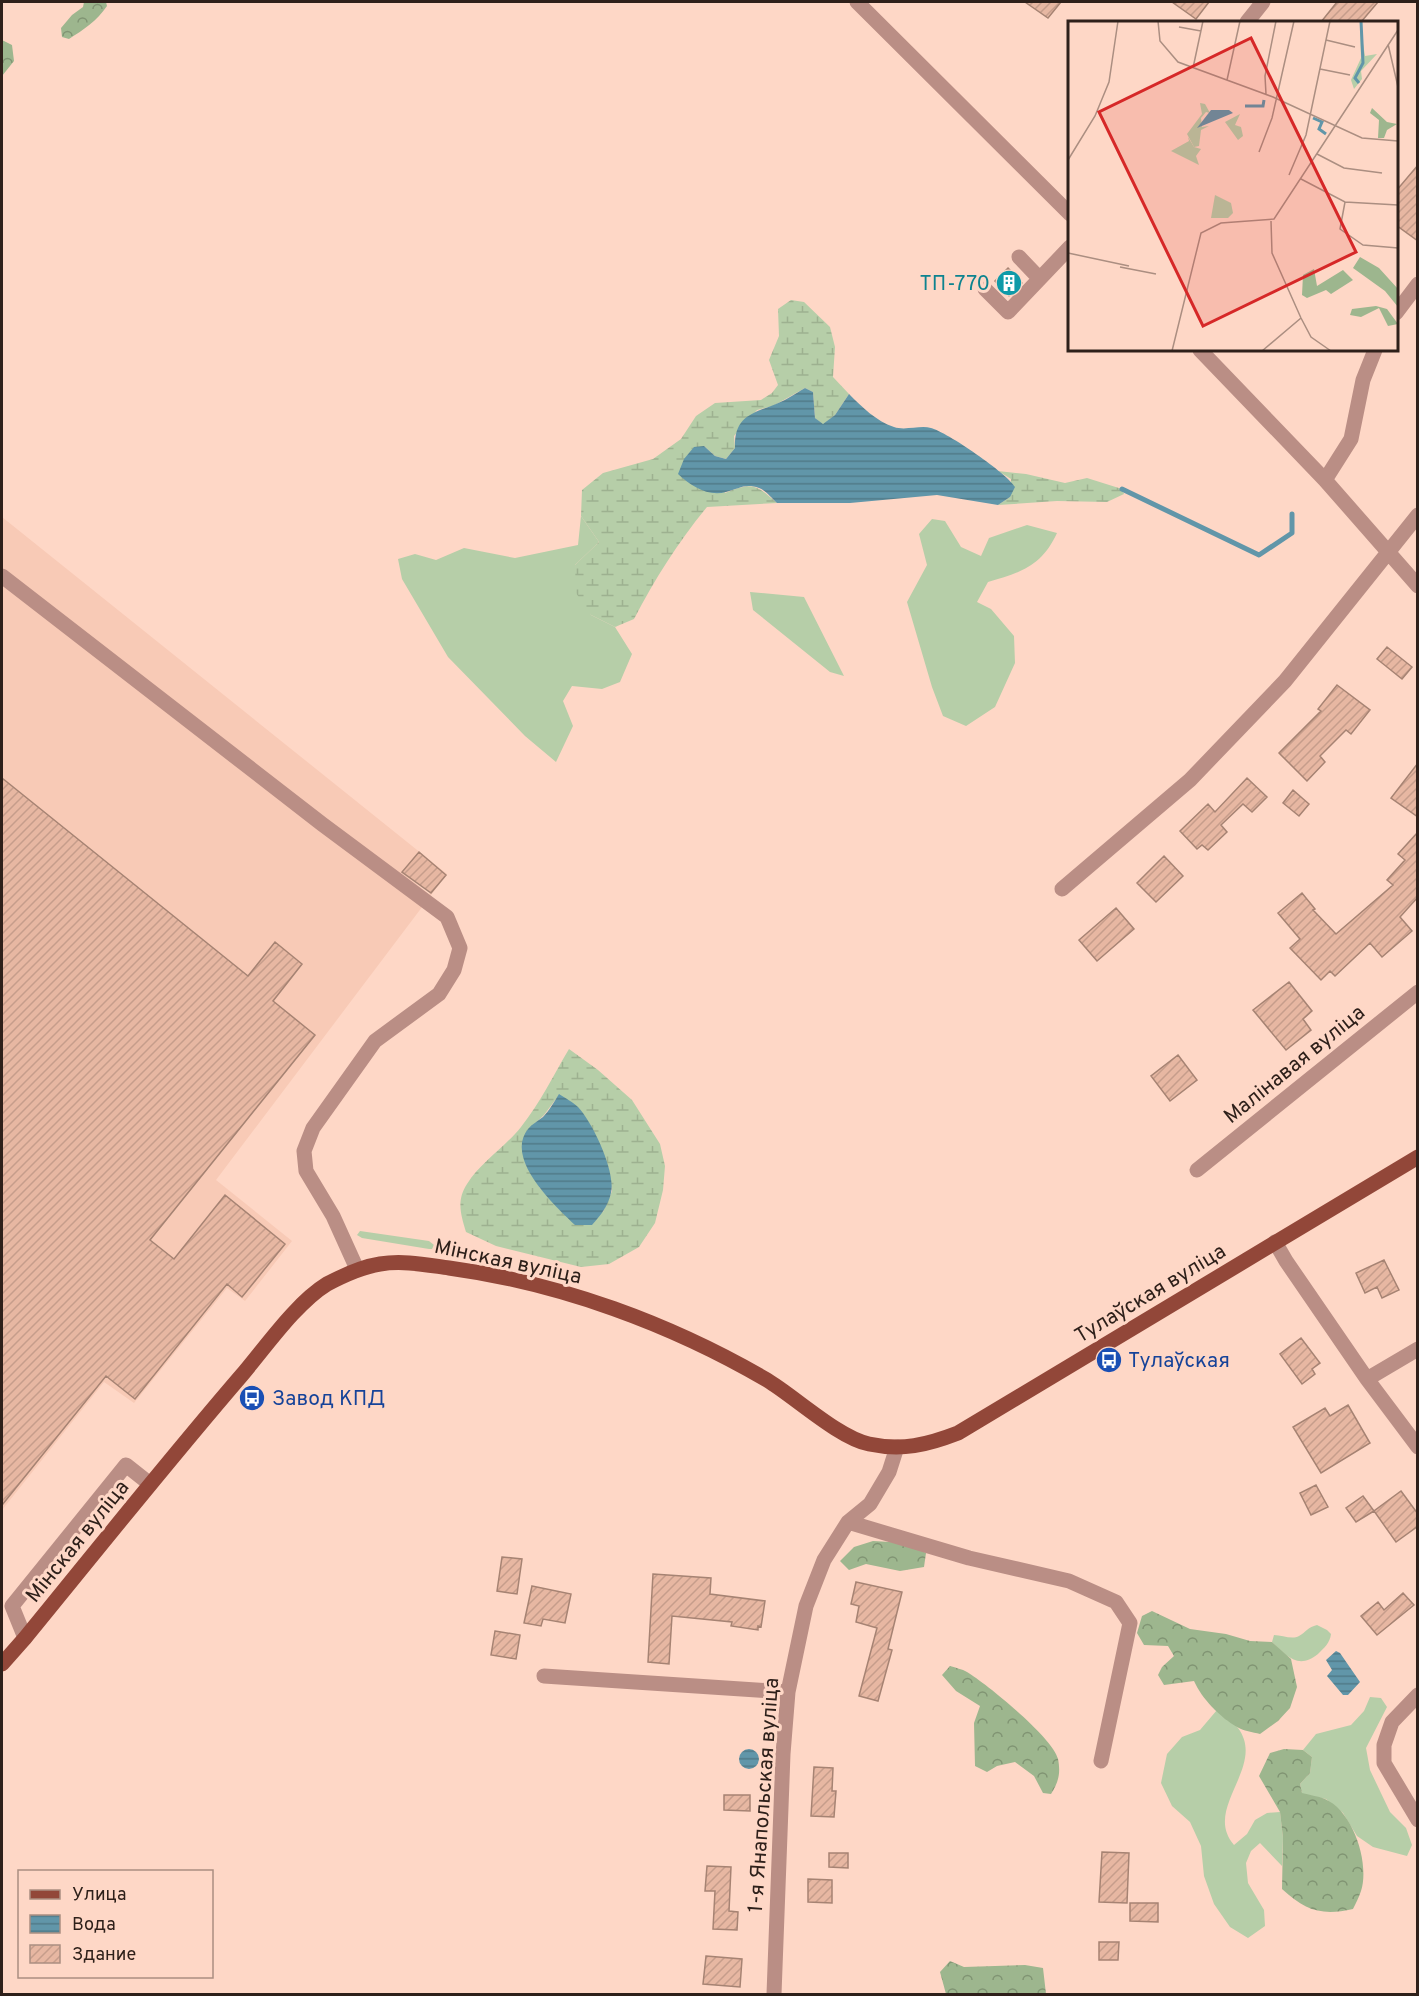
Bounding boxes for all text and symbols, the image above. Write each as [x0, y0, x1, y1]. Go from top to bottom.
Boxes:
inset map [1068, 21, 1398, 351]
building icon: ТП-770 [994, 268, 1024, 298]
place label: ТП-770 [920, 271, 990, 298]
street label: Малінавая вуліца [1219, 1000, 1371, 1130]
street label: Мінская вуліца [431, 1234, 584, 1291]
street label: Тулаўская вуліца [1070, 1238, 1231, 1350]
bus stop icon: Тулаўская [1094, 1345, 1124, 1375]
place label: Тулаўская [1128, 1348, 1230, 1375]
bus stop icon: Завод КПД [237, 1383, 267, 1413]
place label: Завод КПД [272, 1386, 385, 1413]
street label: Мінская вуліца [20, 1475, 136, 1609]
street label: 1-я Янапольская вуліца [743, 1677, 786, 1914]
legend [18, 1870, 213, 1978]
text: Улица [72, 1884, 126, 1907]
text: Вода [72, 1914, 116, 1937]
text: Здание [72, 1944, 136, 1967]

